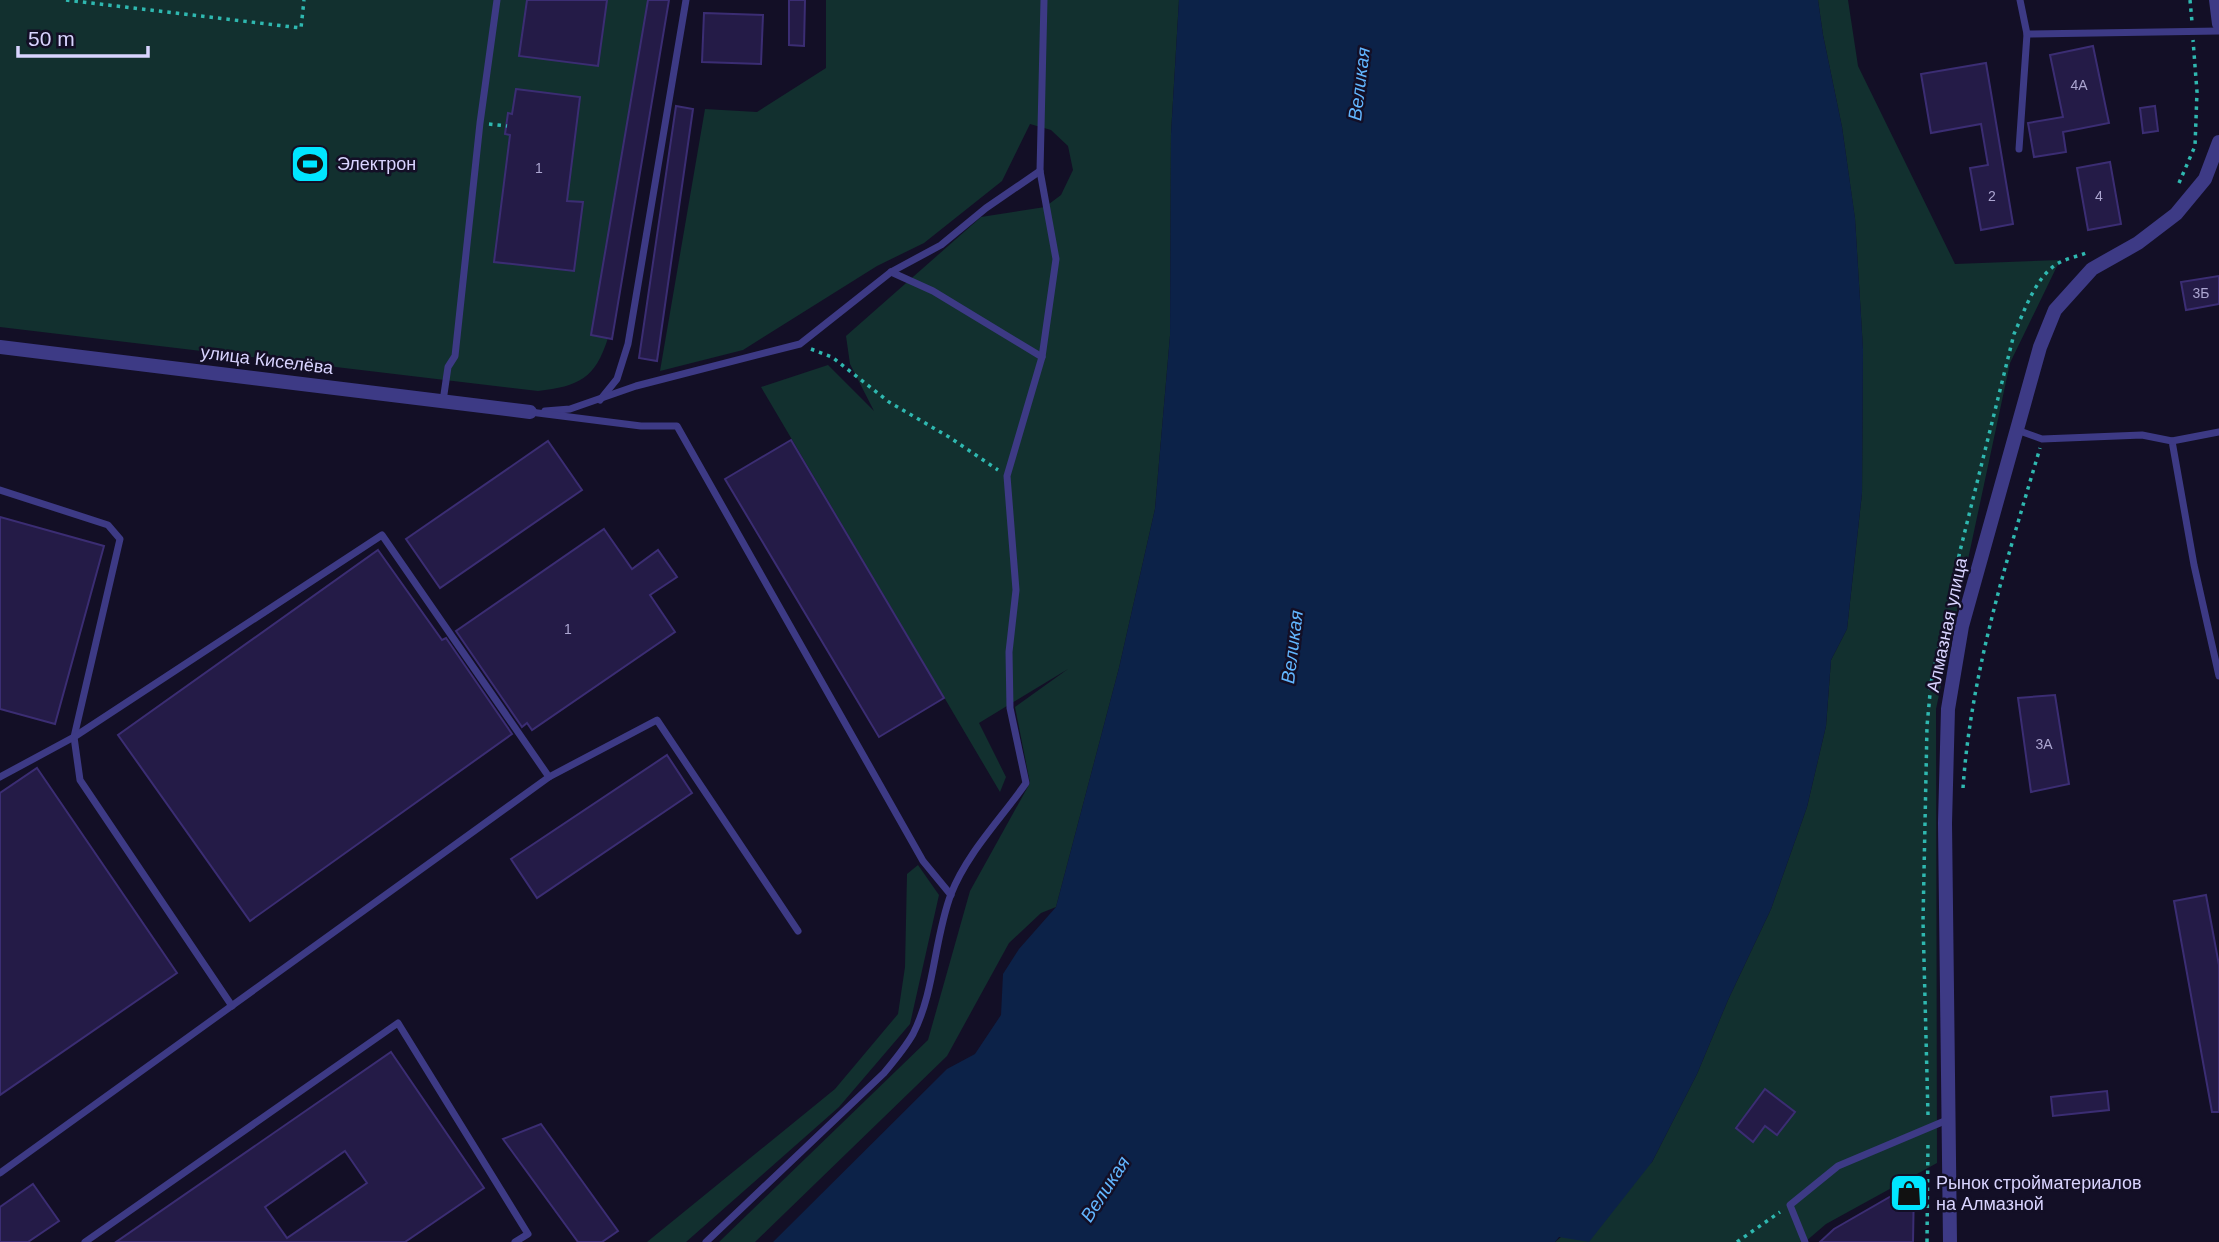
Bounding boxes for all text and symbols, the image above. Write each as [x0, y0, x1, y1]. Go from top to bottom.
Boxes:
scale bar [18, 14, 147, 58]
text: 50 m [28, 27, 75, 50]
water label: Великая [1344, 46, 1374, 122]
house number: 4А [2070, 77, 2088, 93]
sports icon: Электрон [289, 143, 331, 185]
place label: Электрон [337, 154, 416, 174]
house number: 1 [535, 160, 543, 176]
house number: 2 [1988, 188, 1996, 204]
house number: 4 [2095, 188, 2103, 204]
house number: 3Б [2193, 285, 2209, 301]
street label: улица Киселёва [200, 342, 335, 378]
street label: Алмазная улица [1923, 555, 1971, 694]
water label: Великая [1277, 609, 1307, 685]
house number: 1 [564, 621, 572, 637]
house number: 3А [2035, 736, 2053, 752]
water label: Великая [1076, 1152, 1134, 1226]
shop icon: Рынок стройматериалов на Алмазной [1888, 1172, 1930, 1214]
place label: Рынок стройматериалов на Алмазной [1936, 1173, 2142, 1214]

